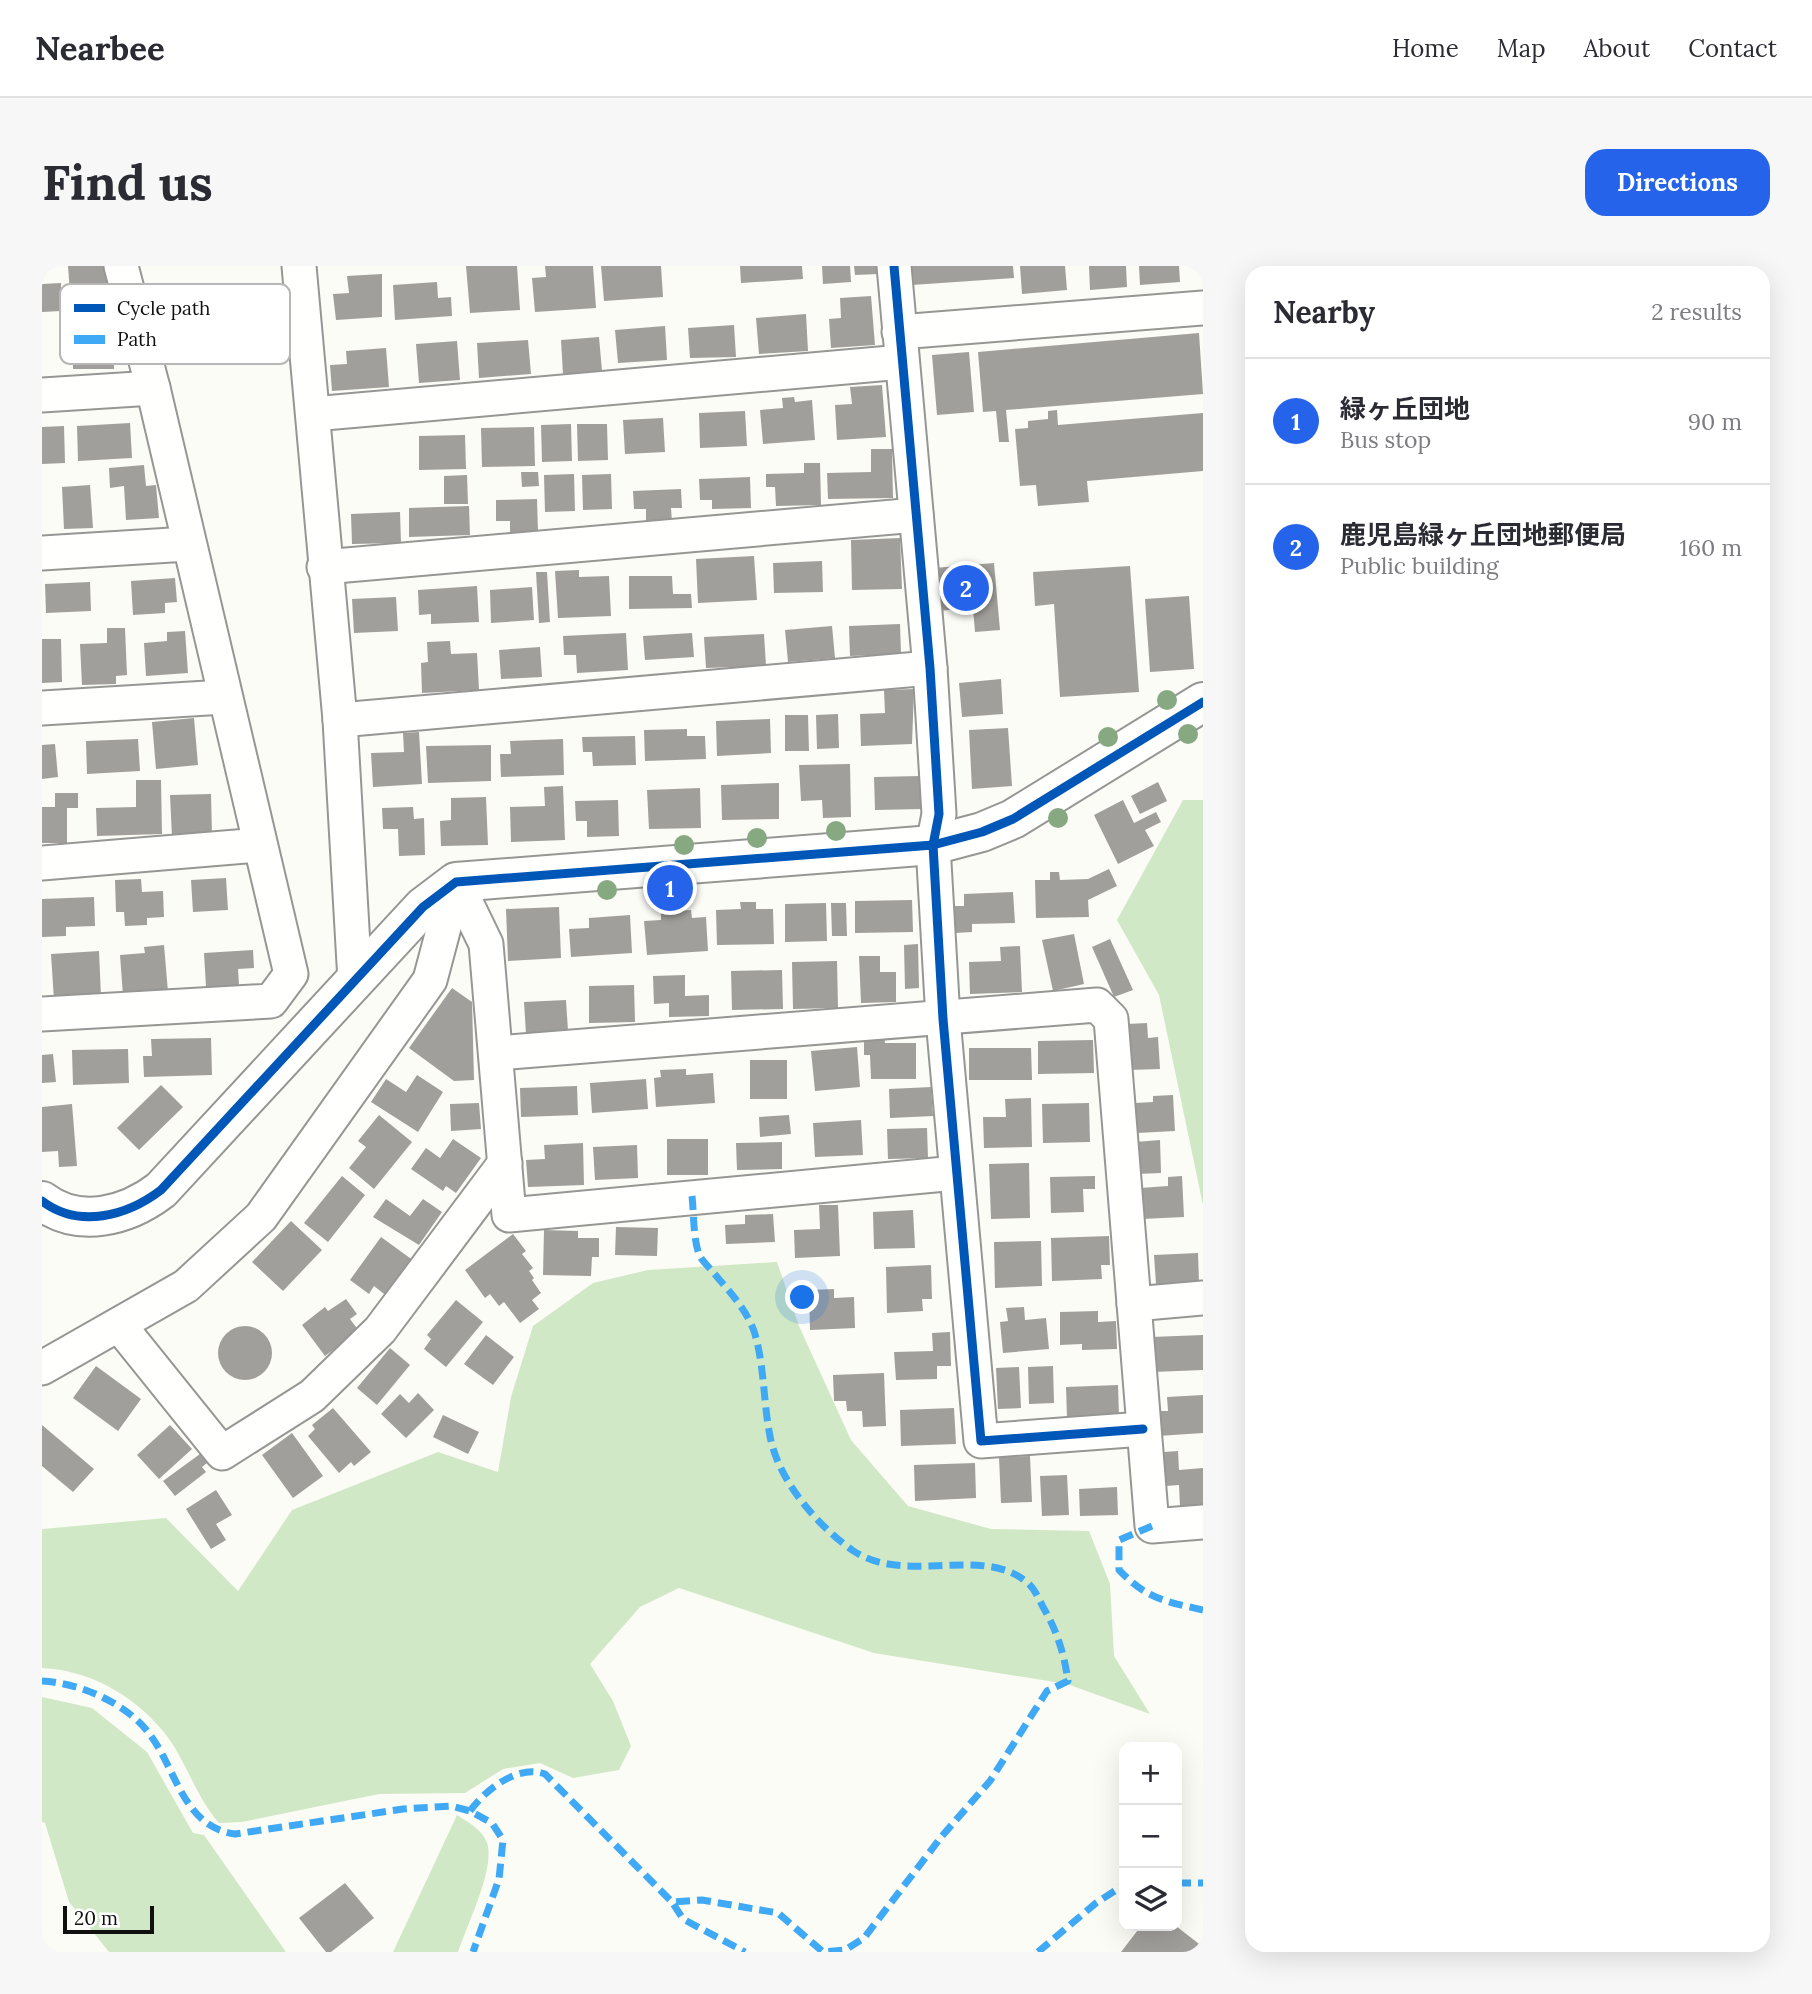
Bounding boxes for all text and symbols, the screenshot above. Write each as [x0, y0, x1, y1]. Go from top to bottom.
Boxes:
text: Nearbee [35, 27, 165, 69]
text: Home [1392, 33, 1459, 64]
text: Map [1497, 33, 1546, 64]
text: About [1584, 33, 1650, 64]
text: Contact [1688, 33, 1777, 64]
button: Directions [1585, 149, 1770, 216]
text: Find us [42, 151, 213, 213]
legend [60, 284, 290, 364]
text: Nearby [1273, 293, 1375, 331]
text: Cycle path [117, 296, 210, 320]
text: 2 results [1651, 297, 1742, 326]
text: Path [117, 327, 157, 351]
text: 緑ヶ丘団地 [1340, 392, 1470, 425]
text: 1 [1291, 407, 1301, 436]
text: 90 m [1688, 407, 1742, 436]
text: Bus stop [1340, 425, 1431, 454]
text: 鹿児島緑ヶ丘団地郵便局 [1340, 518, 1626, 551]
text: 2 [1290, 533, 1302, 562]
text: 160 m [1679, 533, 1742, 562]
text: Public building [1340, 551, 1499, 580]
pin: 2 [943, 562, 989, 614]
pin: 1 [647, 862, 693, 914]
your location [785, 1280, 819, 1314]
map controls [1119, 1742, 1182, 1931]
button: + [1119, 1742, 1182, 1805]
button: − [1119, 1805, 1182, 1868]
button: layers [1119, 1868, 1182, 1931]
scale bar [63, 1903, 154, 1935]
text: 20 m [74, 1906, 118, 1930]

